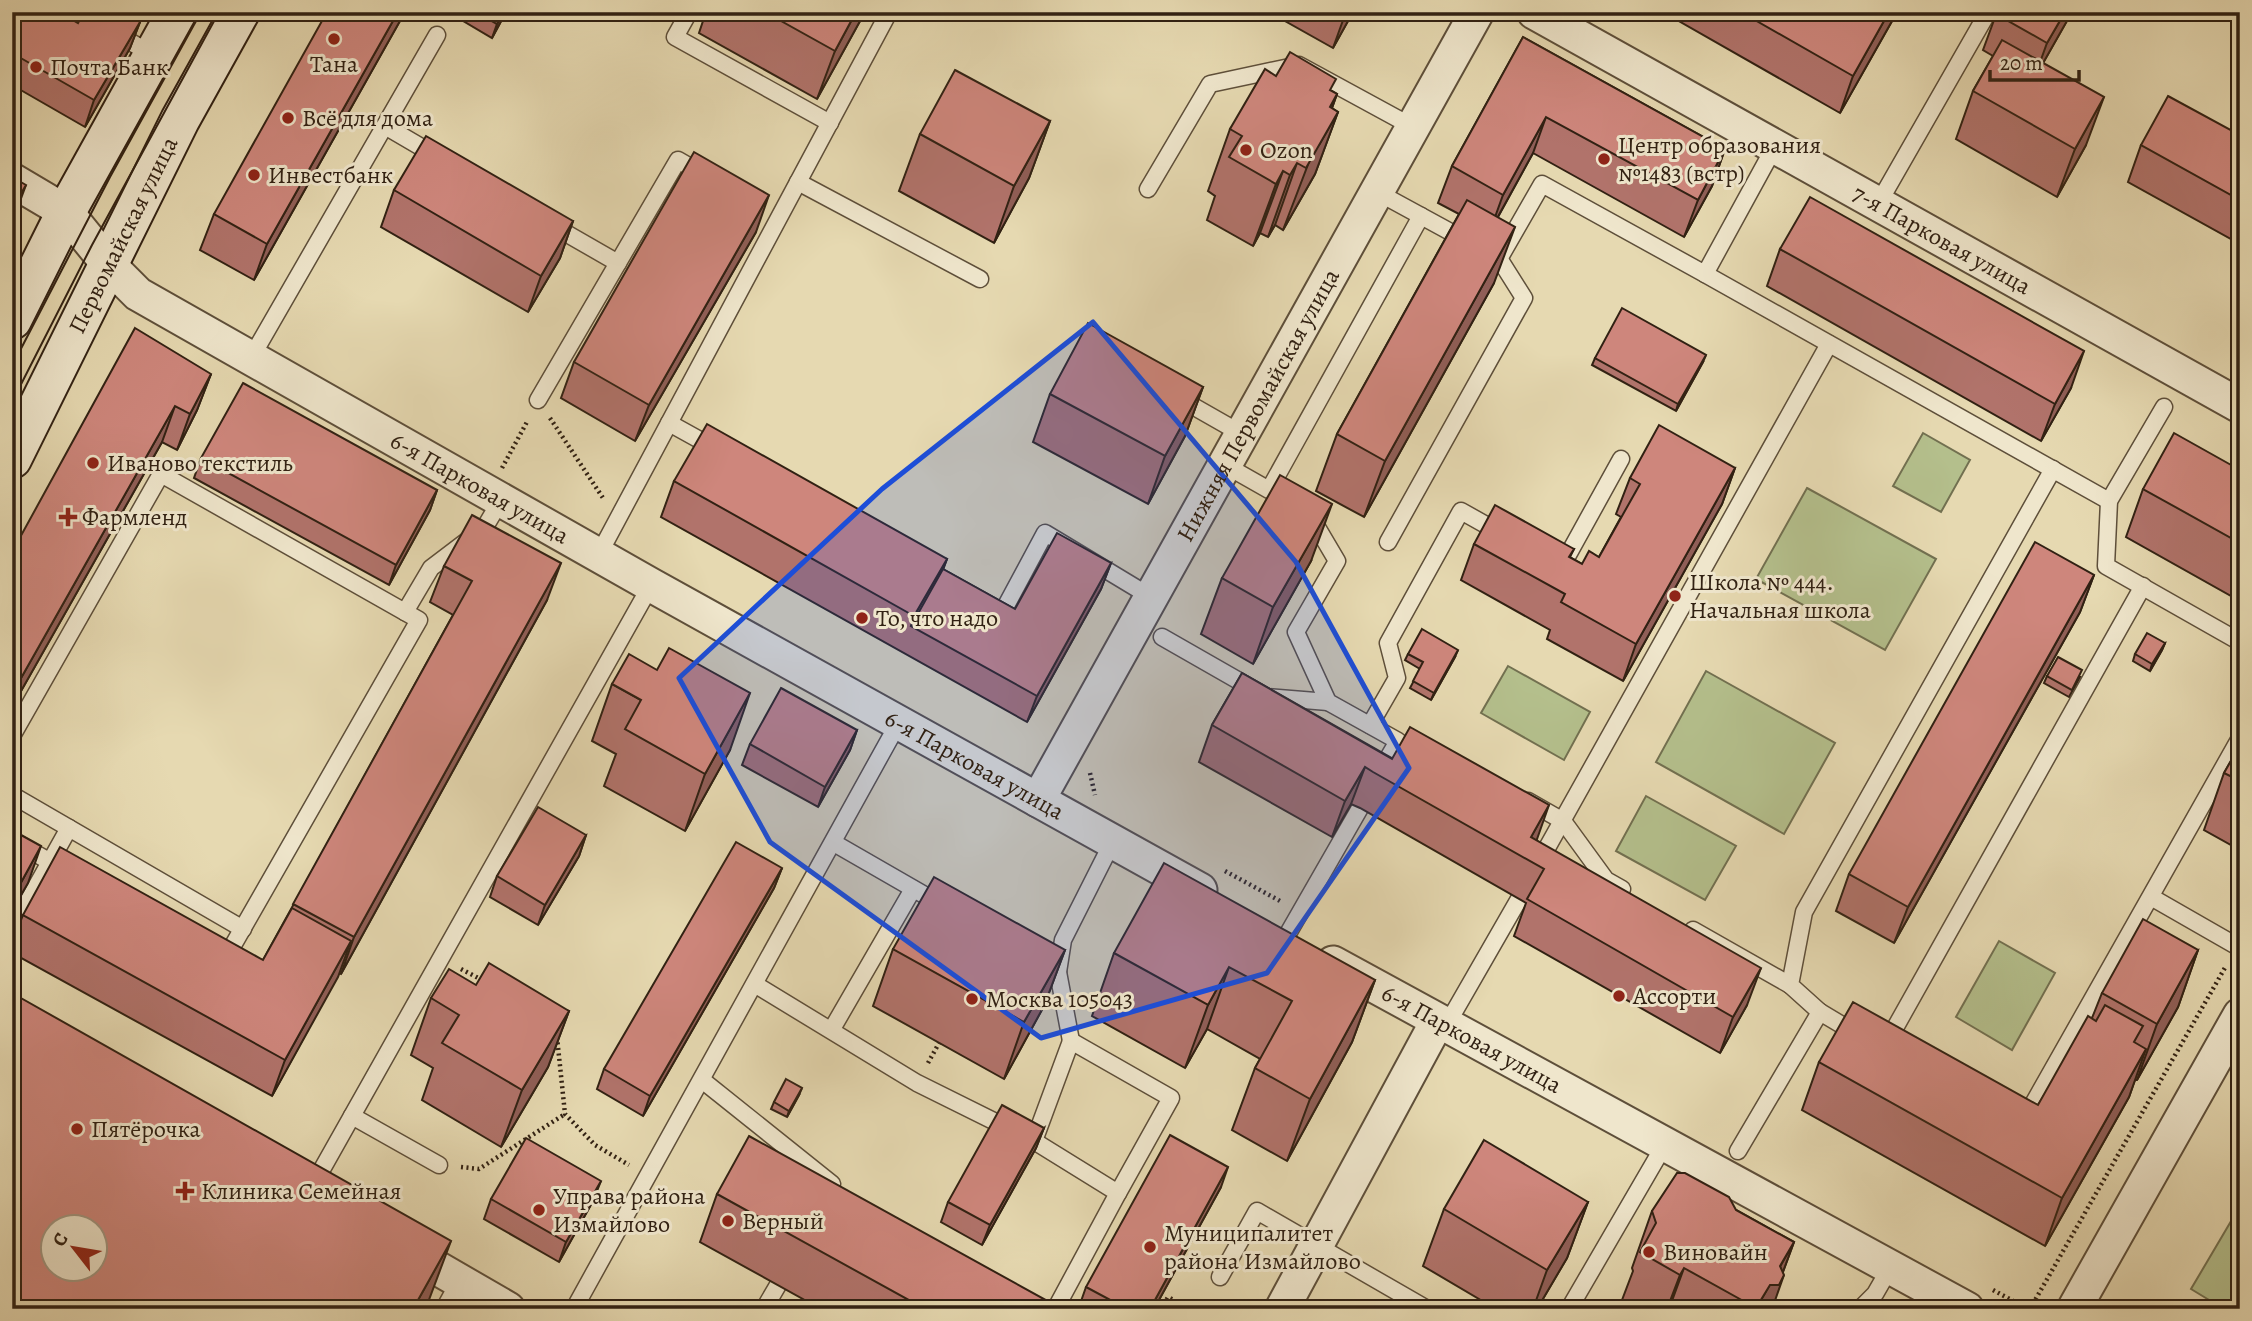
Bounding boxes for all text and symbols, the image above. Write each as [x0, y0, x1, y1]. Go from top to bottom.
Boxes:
marker: Тана [326, 31, 342, 47]
scale bar [1990, 38, 2079, 82]
place label: Тана [310, 48, 358, 80]
text: 20 m [2000, 49, 2043, 77]
place label: Почта Банк [50, 51, 168, 83]
marker: Почта Банк [28, 59, 44, 75]
place label: Всё для дома [302, 102, 433, 134]
marker: Всё для дома [280, 110, 296, 126]
place label: Центр образования №1483 (встр) [1618, 129, 1821, 189]
street label: Первомайская улица [61, 131, 185, 339]
place label: Ozon [1260, 134, 1313, 166]
marker: Ozon [1238, 142, 1254, 158]
marker: Центр образования №1483 (встр) [1596, 151, 1612, 167]
place label: Инвестбанк [268, 159, 393, 191]
marker: Инвестбанк [246, 167, 262, 183]
street label: 7-я Парковая улица [1847, 177, 2037, 302]
street label: Нижняя Первомайская улица [1169, 263, 1347, 547]
street label: 6-я Парковая улица [385, 424, 575, 551]
place label: Иваново текстиль [107, 447, 293, 479]
marker: Иваново текстиль [85, 455, 101, 471]
place label: Фармленд [82, 501, 187, 533]
marker: Фармленд [60, 509, 76, 525]
place label: Школа № 444. Начальная школа [1689, 566, 1871, 626]
marker: Школа № 444. Начальная школа [1667, 588, 1683, 604]
place label: То, что надо [876, 602, 998, 634]
marker: То, что надо [854, 610, 870, 626]
street label: 6-я Парковая улица [879, 702, 1070, 827]
street label: 6-я Парковая улица [1376, 977, 1567, 1101]
place label: Ассорти [1632, 980, 1716, 1012]
place label: Москва 105043 [986, 983, 1133, 1015]
marker: Ассорти [1611, 988, 1627, 1004]
marker: Москва 105043 [964, 991, 980, 1007]
place label: Пятёрочка [91, 1113, 201, 1145]
marker: Пятёрочка [69, 1121, 85, 1137]
place label: Клиника Семейная [201, 1175, 401, 1207]
place label: Управа района Измайлово [553, 1180, 705, 1240]
marker: Клиника Семейная [175, 1181, 195, 1201]
marker: Управа района Измайлово [531, 1202, 547, 1218]
place label: Верный [742, 1205, 824, 1237]
north arrow [38, 1212, 108, 1282]
marker: Верный [720, 1213, 736, 1229]
place label: Муниципалитет района Измайлово [1164, 1217, 1361, 1277]
text: С [46, 1228, 74, 1251]
place label: Виновайн [1663, 1236, 1768, 1268]
marker: Муниципалитет района Измайлово [1142, 1239, 1158, 1255]
marker: Виновайн [1641, 1244, 1657, 1260]

